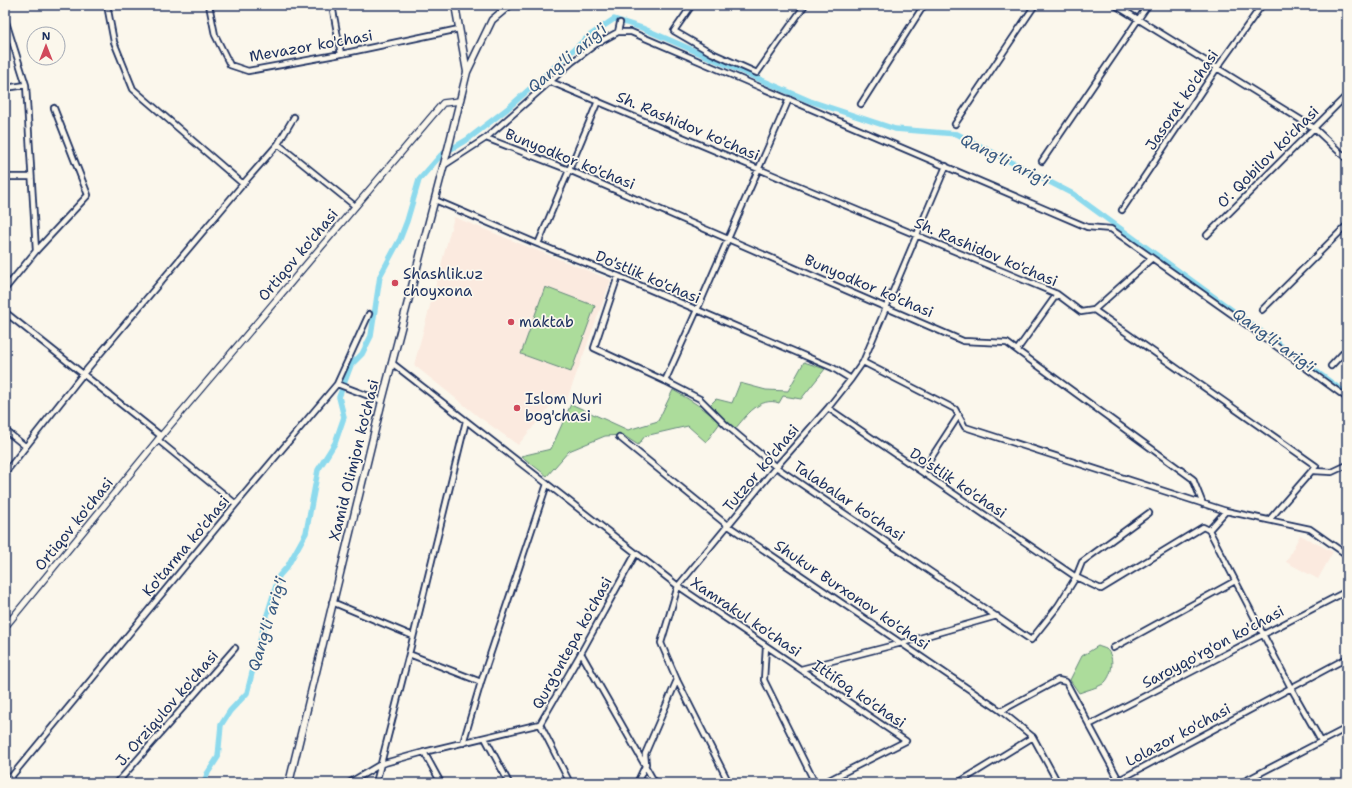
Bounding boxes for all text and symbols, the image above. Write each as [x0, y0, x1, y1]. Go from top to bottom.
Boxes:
water label: Qang'li arig'i [523, 18, 611, 97]
street label: Mevazor ko'chasi [248, 25, 374, 67]
north arrow [26, 26, 66, 66]
text: N [42, 29, 51, 44]
street label: Jasorat ko'chasi [1141, 46, 1223, 154]
street label: Sh. Rashidov ko'chasi [613, 87, 763, 165]
street label: O'. Qobilov ko'chasi [1213, 102, 1323, 212]
street label: Bunyodkor ko'chasi [502, 124, 638, 194]
water label: Qang'li arig'i [957, 128, 1054, 192]
street label: Ortiqov ko'chasi [254, 205, 342, 305]
street label: Sh. Rashidov ko'chasi [911, 213, 1061, 291]
street label: Do'stlik ko'chasi [592, 246, 704, 308]
street label: Bunyodkor ko'chasi [801, 250, 937, 322]
place label: Shashlik.uz choyxona [403, 264, 483, 301]
marker: Shashlik.uz choyxona [390, 278, 400, 288]
water label: Qang'li arig'i [1228, 303, 1320, 377]
place label: maktab [519, 312, 574, 332]
marker: maktab [506, 317, 516, 327]
street label: Xamid Olimjon ko'chasi [324, 377, 384, 543]
place label: Islom Nuri bog'chasi [525, 389, 602, 426]
marker: Islom Nuri bog'chasi [512, 403, 522, 413]
street label: Tutzor ko'chasi [718, 420, 804, 516]
street label: Do'stlik ko'chasi [906, 443, 1010, 523]
street label: Talabalar ko'chasi [789, 456, 909, 546]
street label: Ortiqov ko'chasi [30, 473, 118, 575]
street label: Ko'tarma ko'chasi [138, 491, 234, 601]
street label: Shukur Burxonov ko'chasi [770, 535, 934, 655]
street label: Qurg'ontepa ko'chasi [527, 573, 617, 713]
street label: Xamrakul ko'chasi [687, 573, 805, 661]
water label: Qang'li arig'i [243, 574, 291, 674]
street label: Saroyqo'rg'on ko'chasi [1138, 601, 1288, 693]
street label: J. Orziqulov ko'chasi [111, 646, 223, 770]
street label: Ittifoq ko'chasi [808, 655, 910, 733]
street label: Lolazor ko'chasi [1122, 699, 1234, 771]

